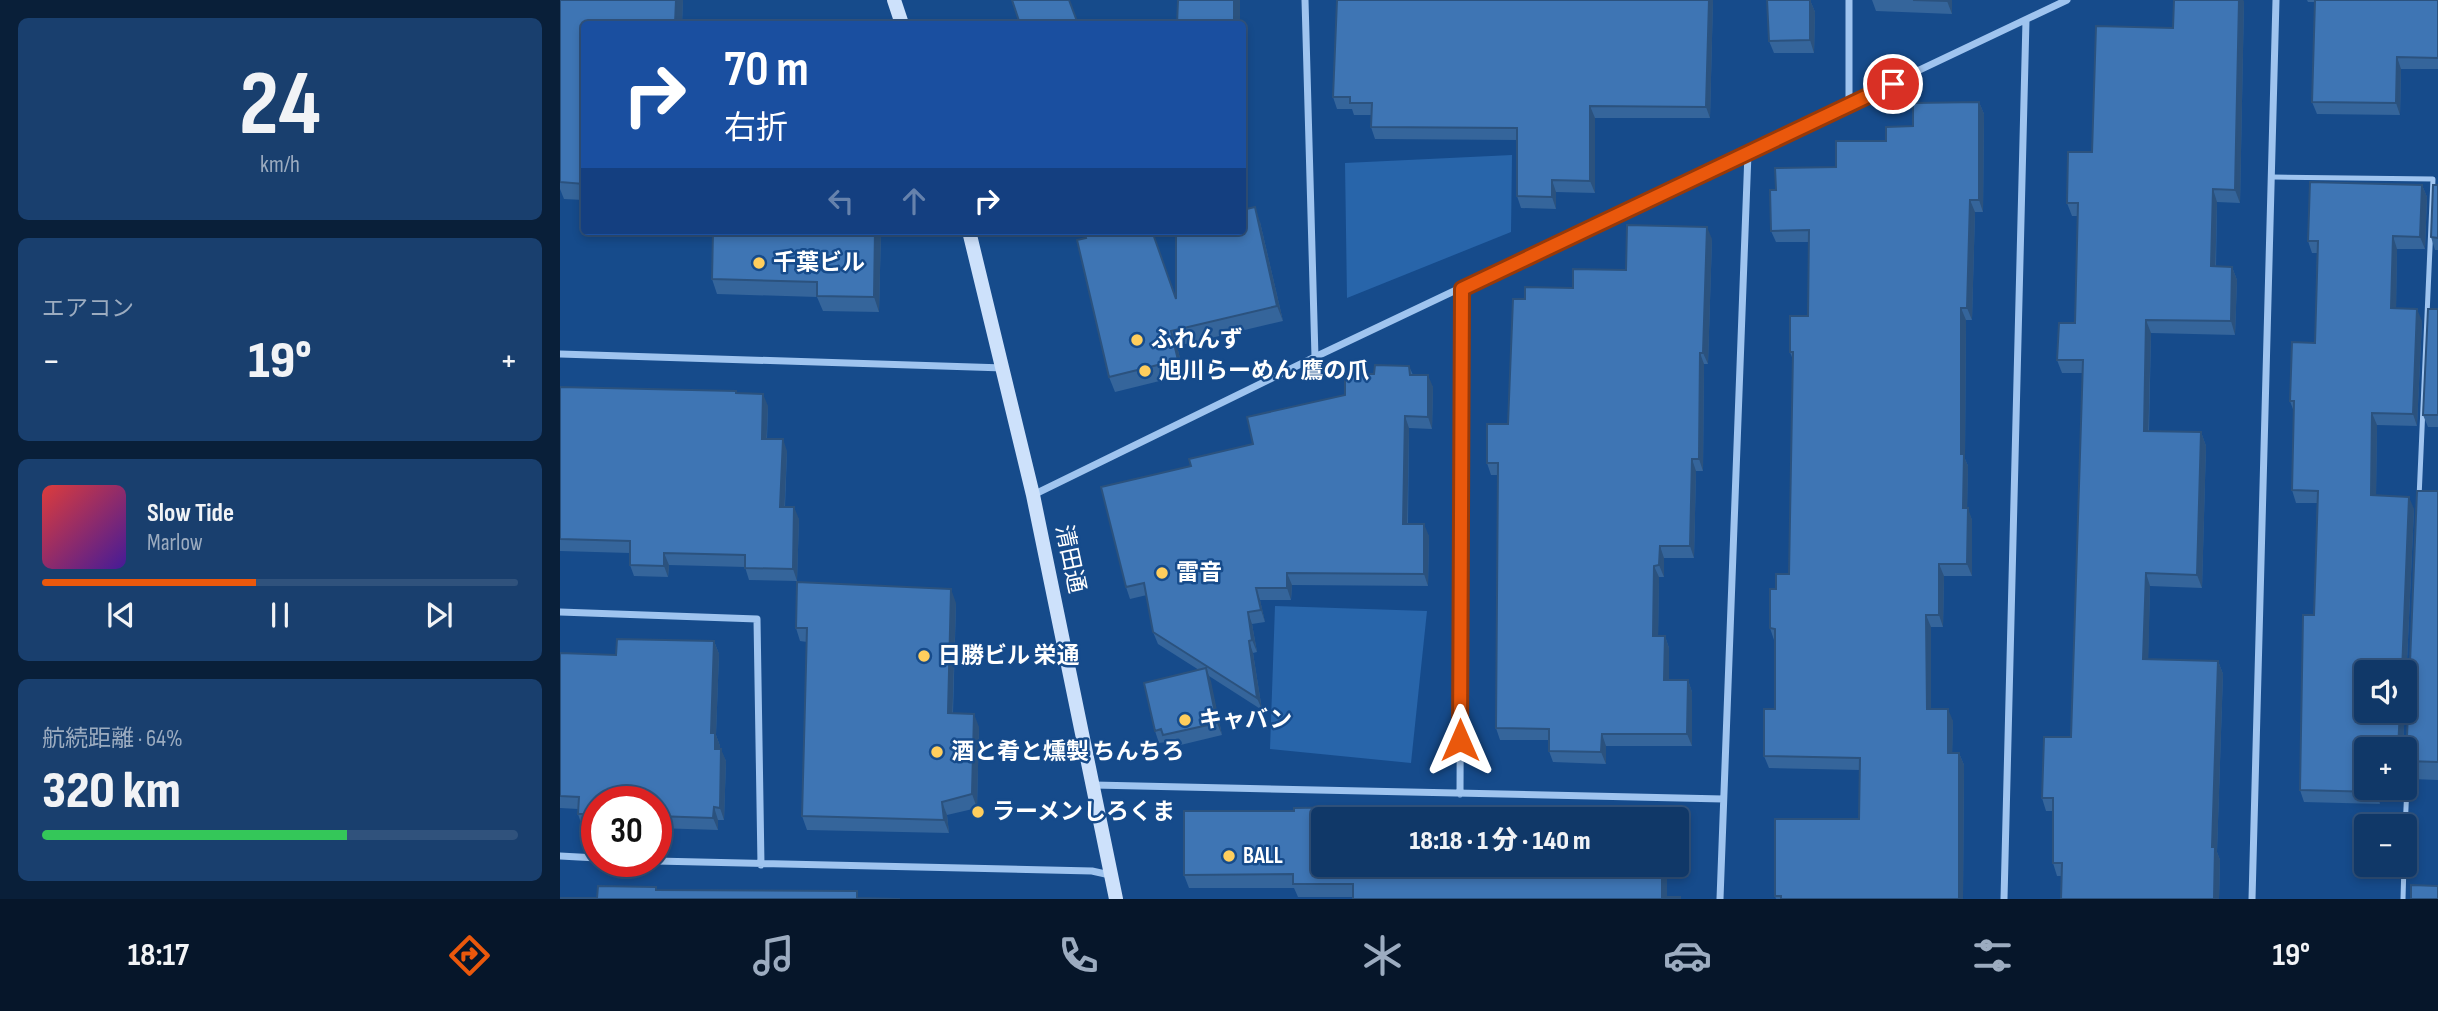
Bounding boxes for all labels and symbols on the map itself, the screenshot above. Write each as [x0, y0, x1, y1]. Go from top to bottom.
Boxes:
pin [1863, 54, 1923, 114]
place label: 千葉ビル [773, 249, 865, 277]
marker: 千葉ビル [751, 255, 767, 271]
place label: ふれんず [1151, 326, 1243, 354]
marker: ふれんず [1129, 332, 1145, 348]
place label: 旭川らーめん 鷹の爪 [1159, 357, 1370, 385]
marker: 旭川らーめん 鷹の爪 [1137, 363, 1153, 379]
street label: 清田通 [1049, 522, 1091, 596]
place label: 雷音 [1176, 559, 1222, 587]
marker: 雷音 [1154, 565, 1170, 581]
place label: 日勝ビル 栄通 [938, 642, 1080, 670]
marker: 日勝ビル 栄通 [916, 648, 932, 664]
position arrow [1423, 703, 1497, 777]
place label: キャバン [1199, 706, 1292, 734]
marker: キャバン [1177, 712, 1193, 728]
place label: 酒と肴と燻製 ちんちろ [951, 738, 1185, 766]
marker: 酒と肴と燻製 ちんちろ [929, 744, 945, 760]
speed limit sign: 30 [581, 786, 672, 877]
place label: ラーメンしろくま [992, 798, 1175, 826]
marker: ラーメンしろくま [970, 804, 986, 820]
place label: BALL [1243, 842, 1283, 870]
marker: BALL [1221, 848, 1237, 864]

